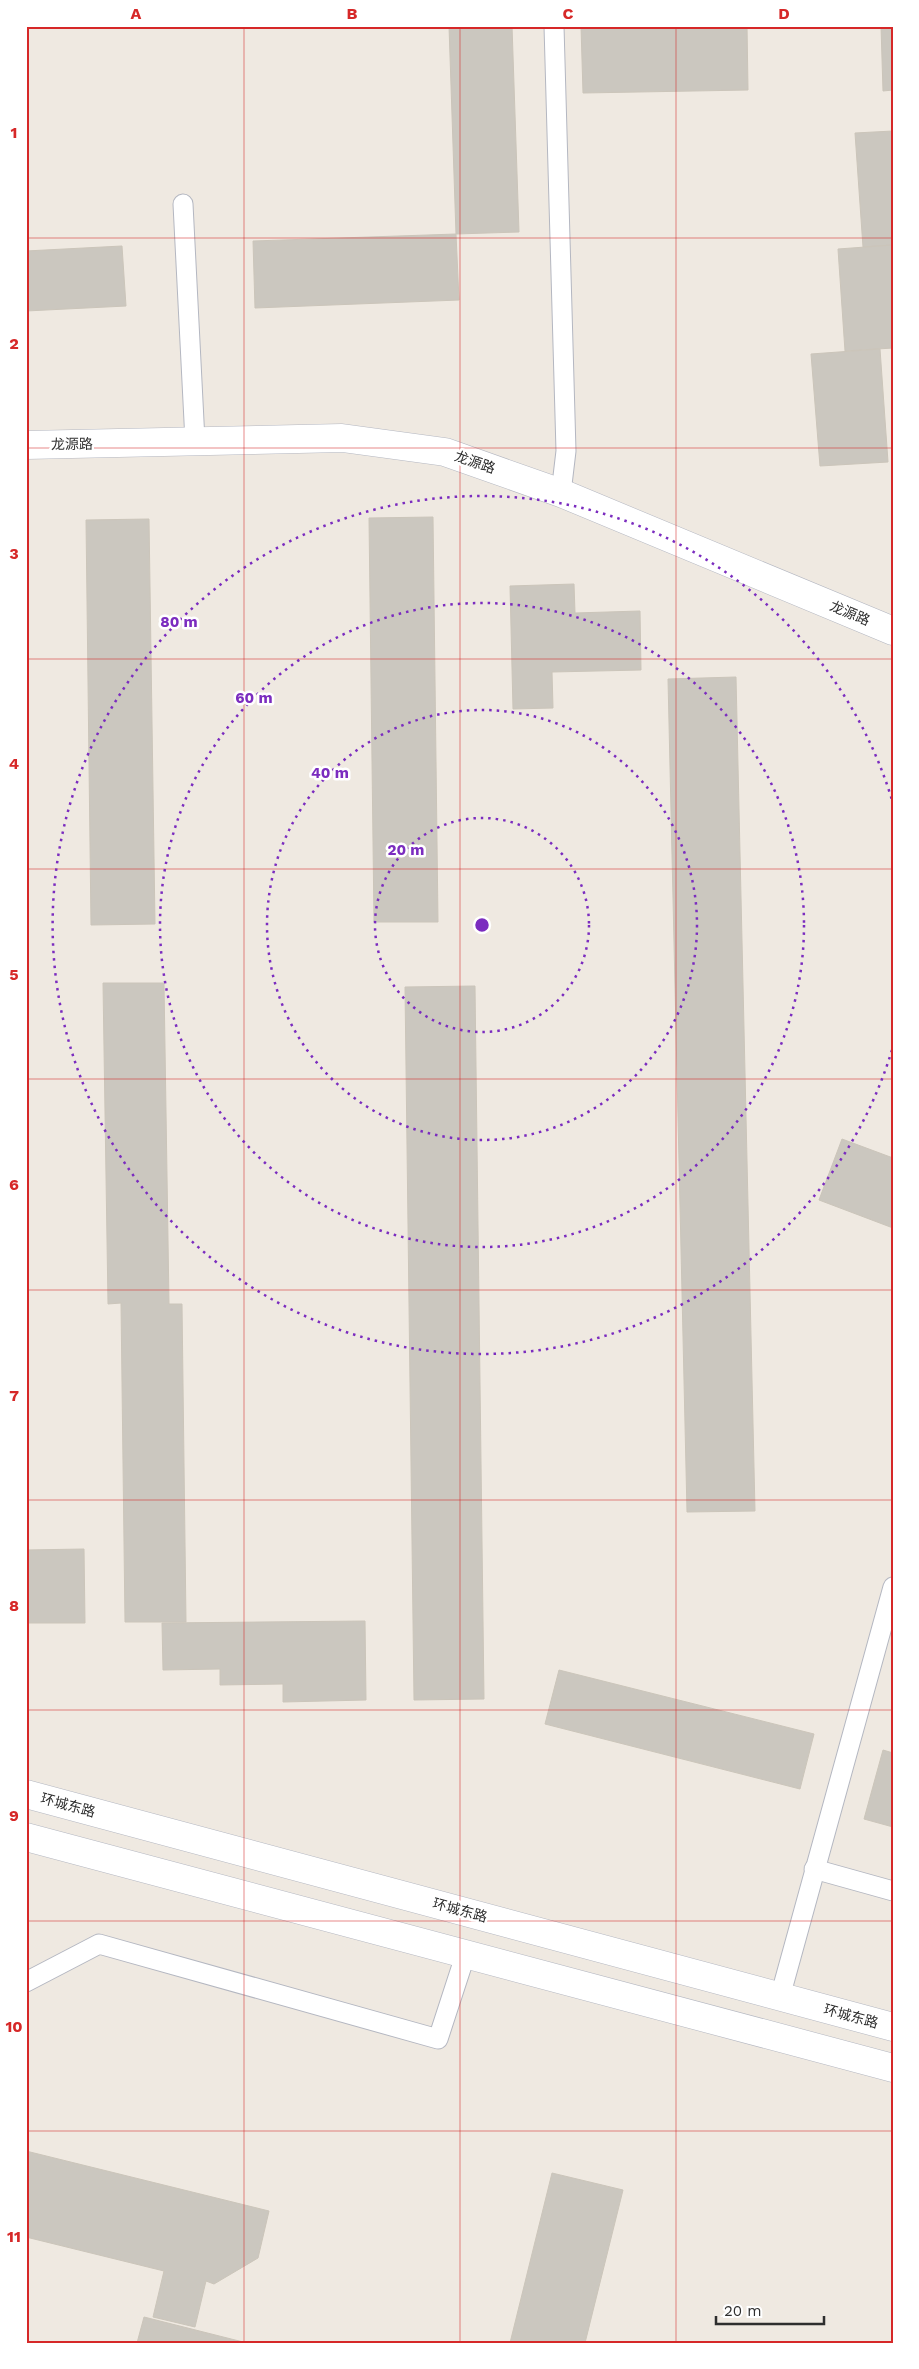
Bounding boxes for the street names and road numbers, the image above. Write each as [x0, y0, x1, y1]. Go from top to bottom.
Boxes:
street label: 龙源路 [51, 436, 93, 452]
street label: 龙源路 [453, 448, 497, 476]
street label: 龙源路 [828, 597, 872, 629]
street label: 环城东路 [39, 1790, 97, 1820]
street label: 环城东路 [431, 1895, 489, 1925]
street label: 环城东路 [822, 2001, 880, 2031]

